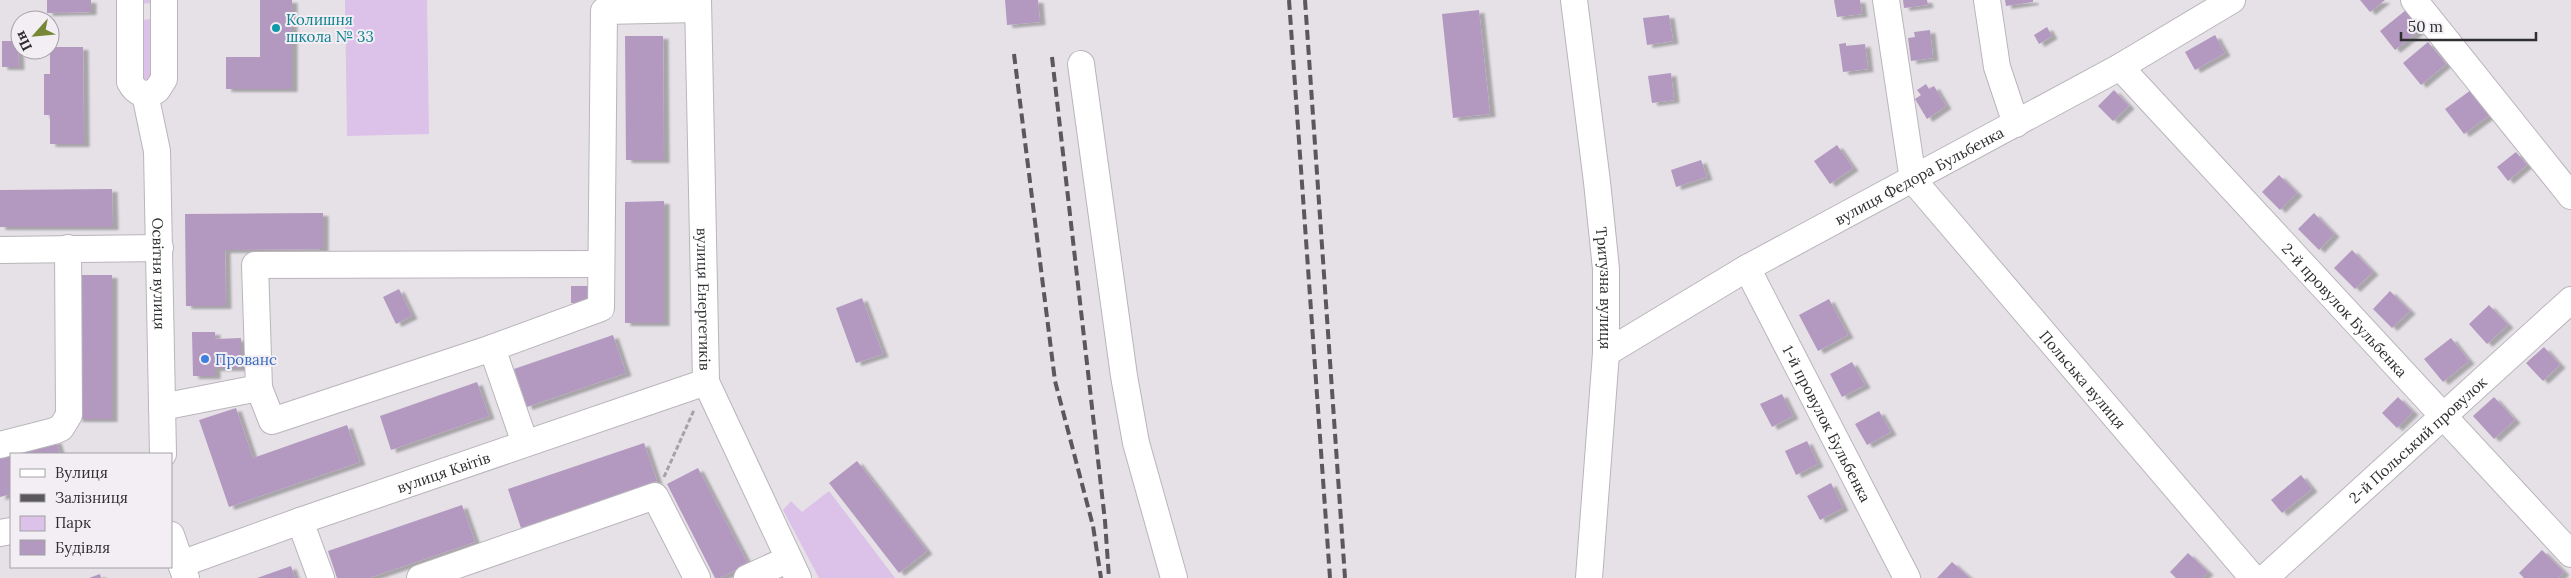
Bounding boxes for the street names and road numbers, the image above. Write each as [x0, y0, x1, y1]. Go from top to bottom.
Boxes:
street label: вулиця Федора Бульбенка [1831, 122, 2007, 229]
street label: Освітня вулиця [149, 217, 170, 330]
street label: Тритузна вулиця [1592, 226, 1616, 349]
street label: вулиця Енергетиків [693, 227, 715, 371]
street label: 2-й провулок Бульбенка [2278, 239, 2412, 381]
street label: Польська вулиця [2036, 326, 2130, 432]
street label: 1-й провулок Бульбенка [1779, 342, 1876, 505]
street label: 2-й Польський провулок [2345, 372, 2490, 507]
street label: вулиця Квітів [394, 447, 493, 497]

